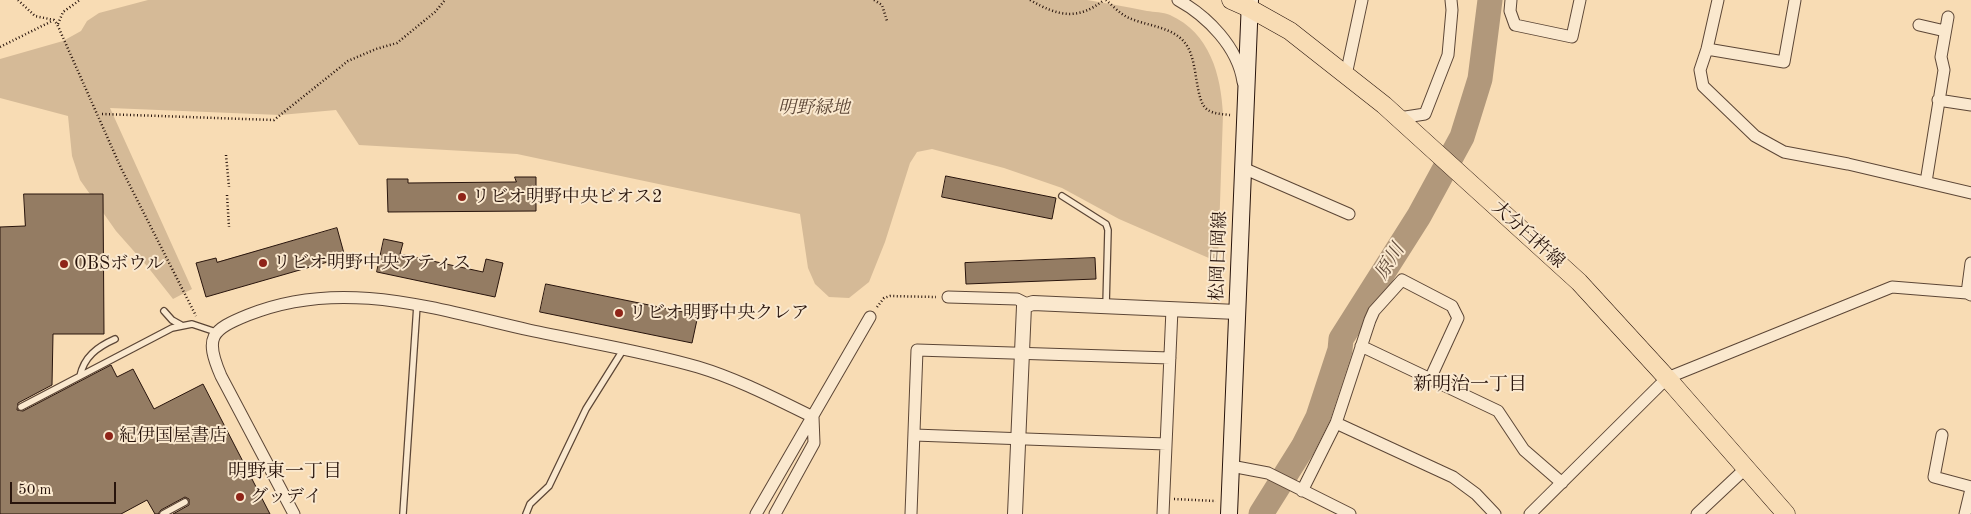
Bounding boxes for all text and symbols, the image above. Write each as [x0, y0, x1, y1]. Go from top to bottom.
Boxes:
park label: 明野緑地 [778, 97, 850, 119]
place label: リビオ明野中央ビオス2 [472, 186, 662, 208]
marker: リビオ明野中央ビオス2 [456, 191, 468, 203]
street label: 大分臼杵線 [1487, 197, 1569, 273]
street label: 松岡日岡線 [1207, 211, 1231, 301]
water label: 原川 [1370, 240, 1410, 284]
place label: リビオ明野中央アティス [273, 252, 471, 274]
place label: OBSボウル [74, 253, 164, 275]
marker: リビオ明野中央アティス [257, 257, 269, 269]
marker: OBSボウル [58, 258, 70, 270]
place label: リビオ明野中央クレア [629, 302, 809, 324]
marker: リビオ明野中央クレア [613, 307, 625, 319]
district label: 新明治一丁目 [1413, 374, 1527, 396]
place label: 紀伊国屋書店 [119, 425, 227, 447]
marker: 紀伊国屋書店 [103, 430, 115, 442]
district label: 明野東一丁目 [228, 461, 342, 483]
scale bar [12, 472, 119, 504]
text: 50 m [18, 483, 52, 498]
place label: グッデイ [250, 486, 322, 508]
marker: グッデイ [234, 491, 246, 503]

